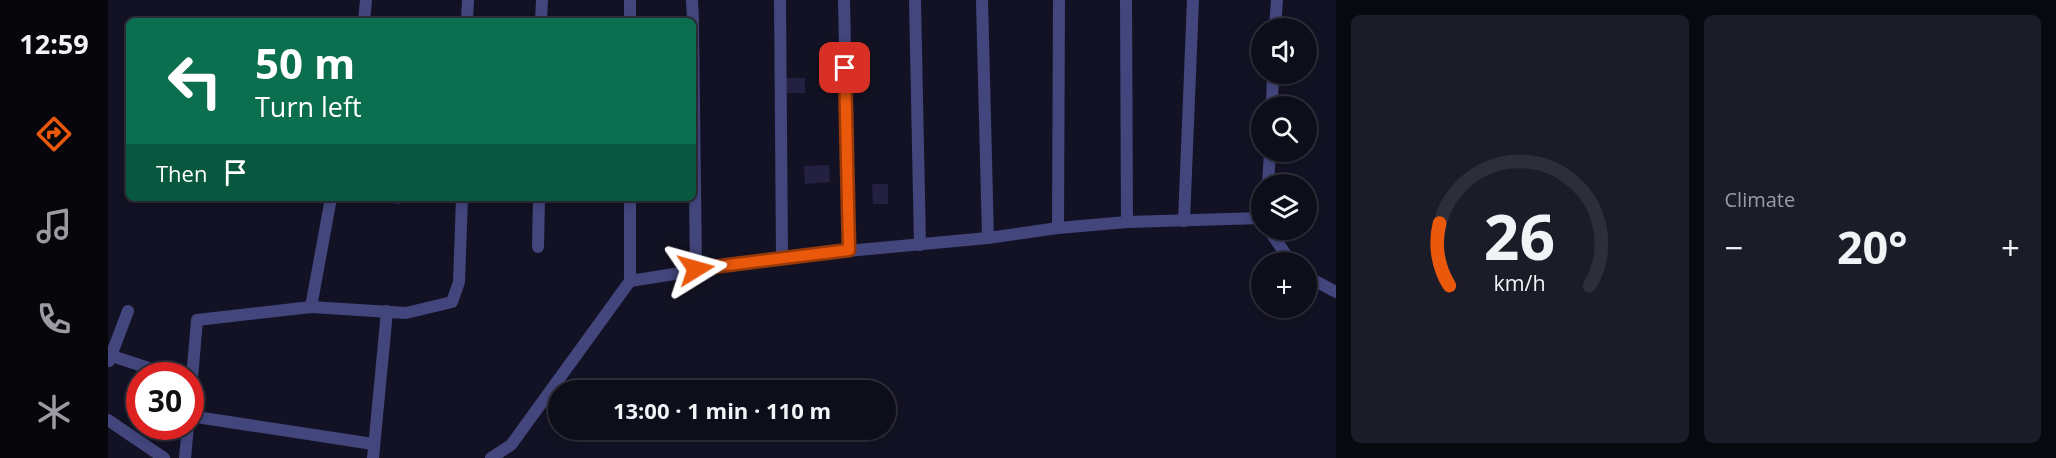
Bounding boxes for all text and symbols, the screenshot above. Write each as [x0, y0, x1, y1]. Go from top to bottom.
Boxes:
map controls [1251, 18, 1317, 318]
button: sound [1251, 18, 1317, 84]
text: 12:59 [19, 25, 89, 62]
text: 50 m [255, 34, 355, 91]
icon: left [156, 42, 234, 120]
pin [819, 42, 870, 93]
icon: arrive [828, 51, 861, 84]
text: Turn left [255, 88, 362, 125]
button: search [1251, 96, 1317, 162]
icon: directions [33, 113, 75, 155]
icon: arrive [219, 156, 252, 189]
text: Then [156, 158, 207, 188]
button: layers [1251, 174, 1317, 240]
text: Climate [1725, 186, 1795, 213]
text: 26 [1484, 193, 1555, 278]
icon: music [33, 205, 75, 247]
text: 20° [1837, 216, 1908, 277]
text: − [1725, 225, 1743, 270]
text: + [2001, 225, 2020, 270]
position arrow [664, 237, 728, 301]
button: + [1251, 252, 1317, 318]
text: km/h [1494, 268, 1546, 297]
icon: phone [33, 298, 75, 340]
speed limit sign: 30 [126, 362, 204, 440]
icon: climate [33, 391, 75, 433]
text: 13:00 · 1 min · 110 m [613, 395, 831, 425]

